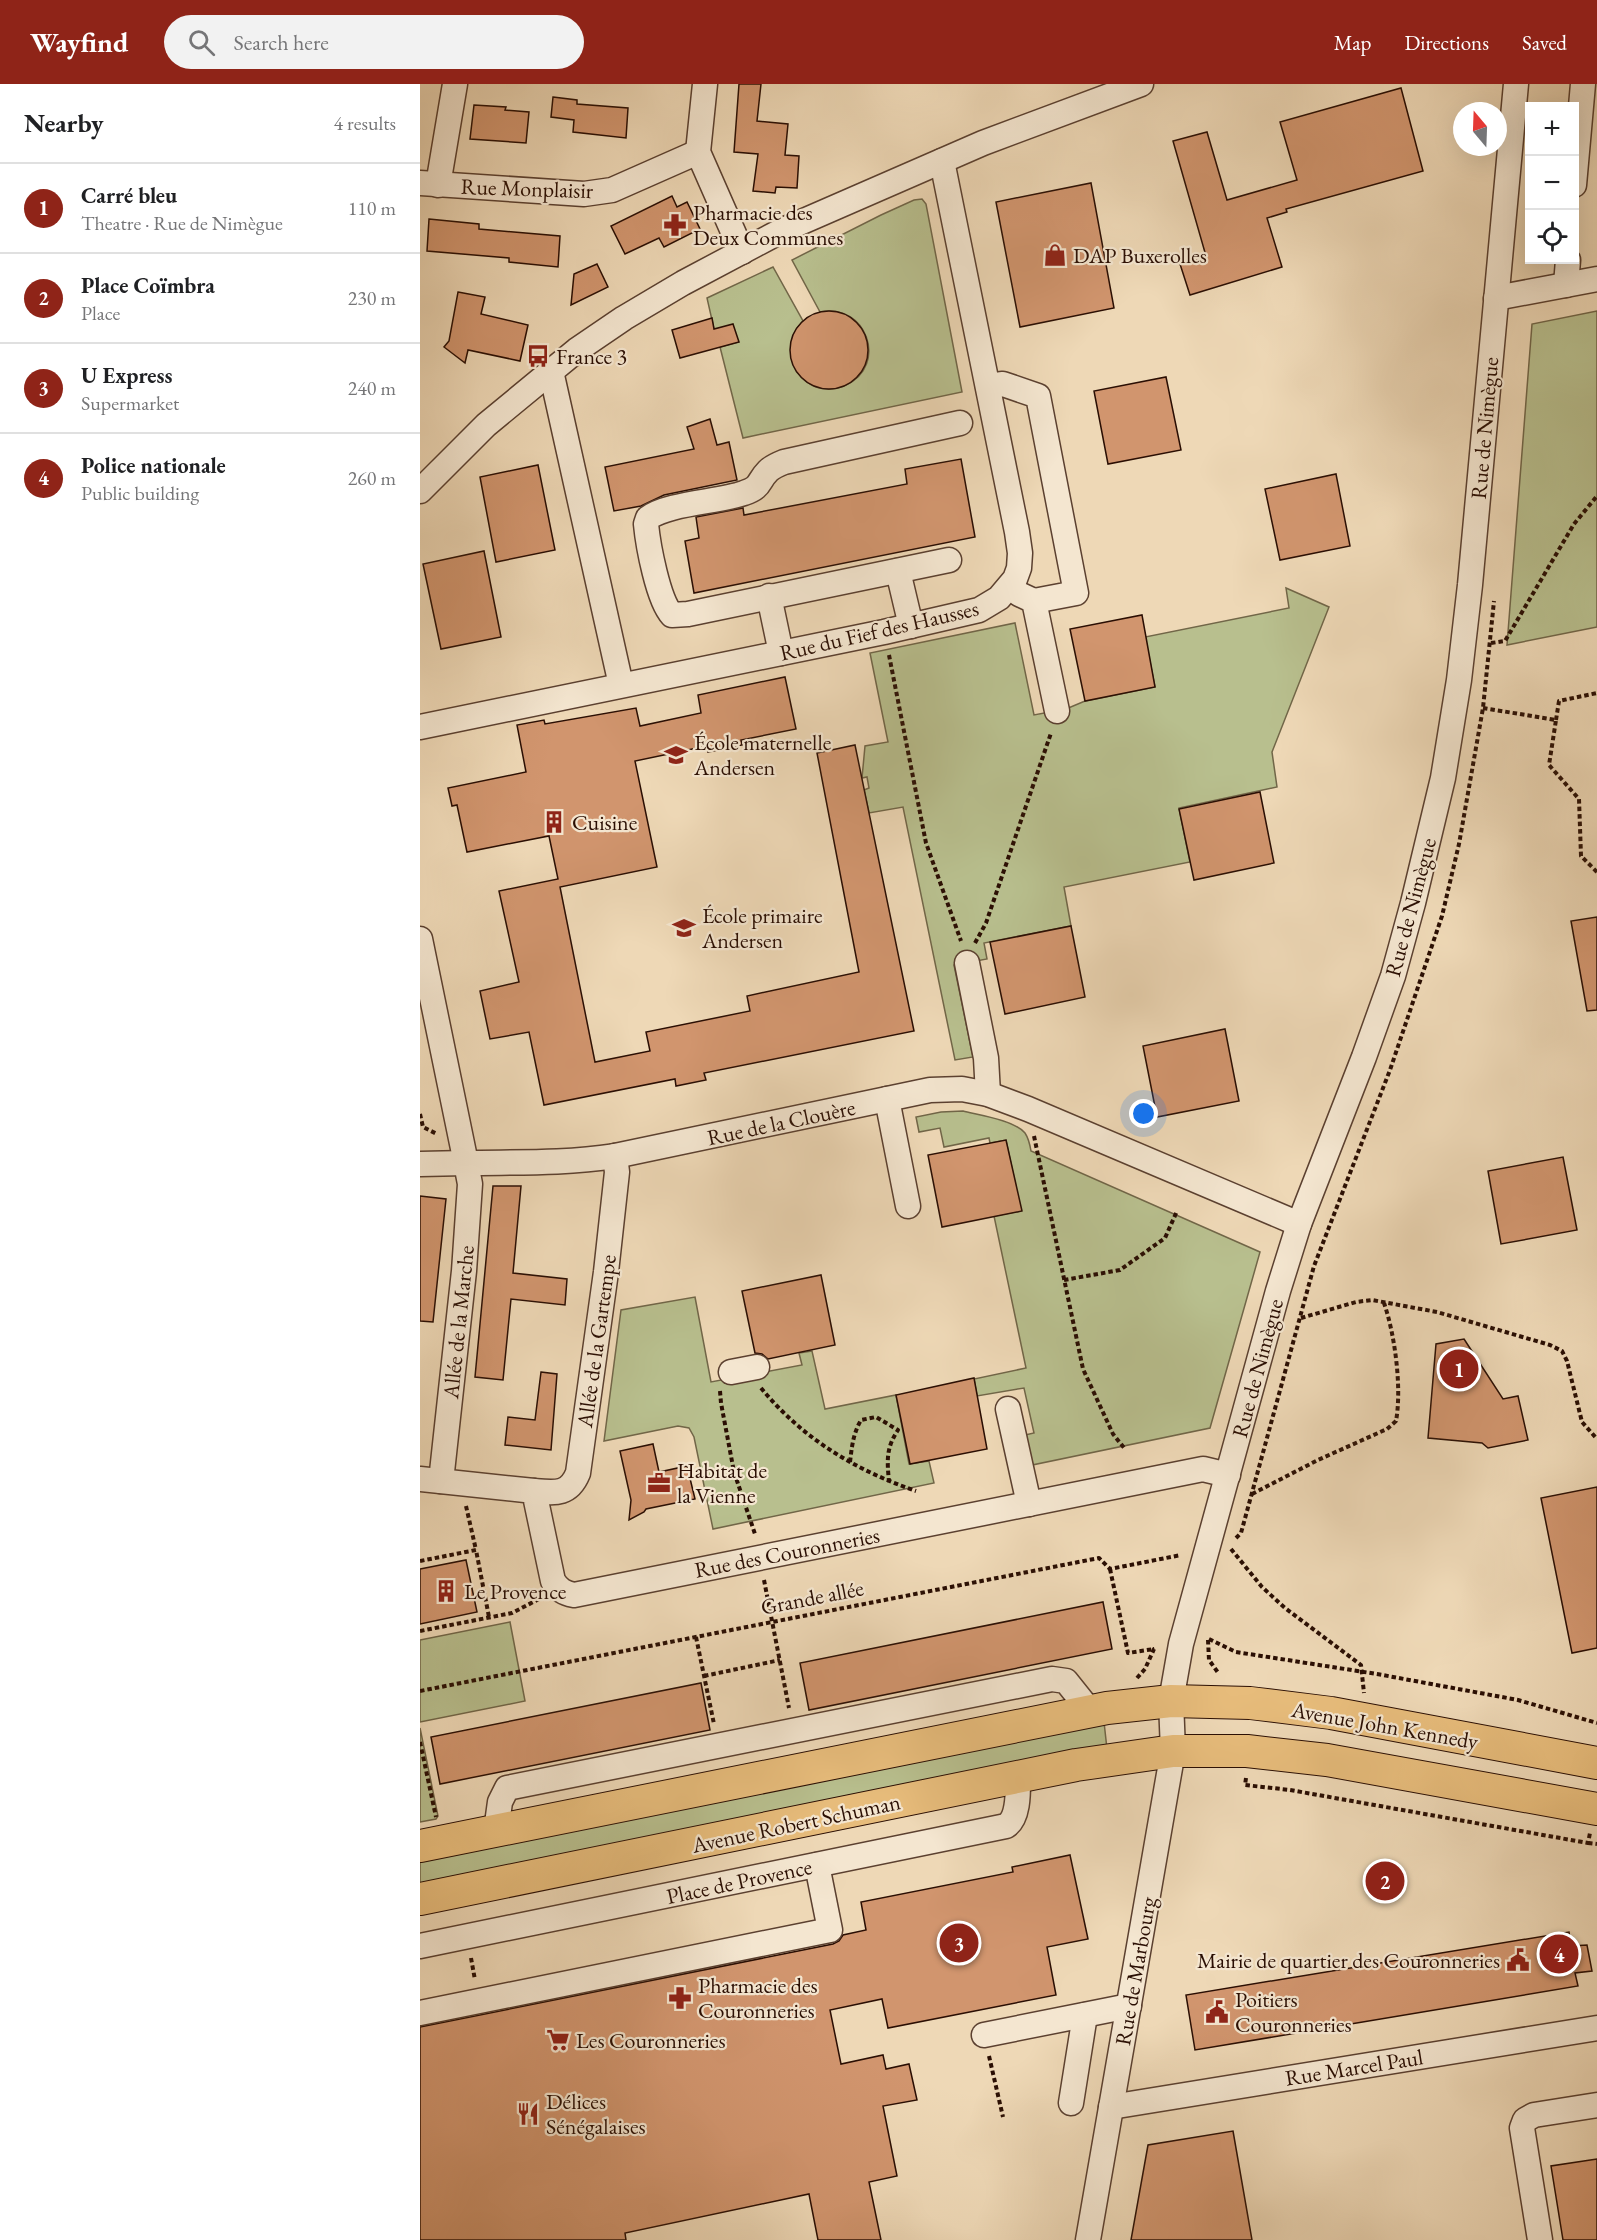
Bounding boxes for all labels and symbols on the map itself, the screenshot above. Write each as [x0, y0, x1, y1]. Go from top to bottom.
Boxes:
north arrow [1453, 102, 1507, 156]
street label: Rue Monplaisir [460, 172, 594, 205]
place label: Pharmacie des Deux Communes [693, 198, 843, 252]
pharmacy icon: Pharmacie des Deux Communes [662, 212, 688, 238]
place label: DAP Buxerolles [1073, 241, 1207, 270]
shop icon: DAP Buxerolles [1042, 242, 1068, 268]
place label: France 3 [556, 342, 627, 371]
bus stop icon: France 3 [525, 343, 551, 369]
street label: Rue de Nimègue [1464, 355, 1505, 500]
street label: Rue du Fief des Hausses [777, 593, 981, 667]
place label: École maternelle Andersen [693, 728, 832, 782]
school or university icon: École maternelle Andersen [663, 742, 689, 768]
place label: Cuisine [572, 808, 638, 837]
building icon: Cuisine [541, 809, 567, 835]
street label: Rue de Nimègue [1378, 834, 1443, 980]
place label: École primaire Andersen [701, 901, 823, 955]
school or university icon: École primaire Andersen [671, 915, 697, 941]
street label: Rue de la Clouère [704, 1093, 858, 1152]
your location [1129, 1099, 1158, 1128]
street label: Allée de la Marche [436, 1244, 481, 1401]
street label: Allée de la Gartempe [570, 1252, 623, 1430]
street label: Rue de Nimègue [1225, 1295, 1290, 1441]
pin: 1 [1440, 1346, 1478, 1392]
place label: Habitat de la Vienne [677, 1456, 767, 1510]
office icon: Habitat de la Vienne [646, 1470, 672, 1496]
street label: Rue des Couronneries [692, 1520, 882, 1585]
street label: Grande allée [758, 1573, 866, 1622]
place label: Le Provence [464, 1577, 567, 1606]
building icon: Le Provence [433, 1578, 459, 1604]
street label: Avenue John Kennedy [1288, 1695, 1481, 1756]
street label: Avenue Robert Schuman [688, 1787, 903, 1860]
street label: Place de Provence [664, 1852, 815, 1911]
pin: 2 [1366, 1858, 1404, 1904]
street label: Rue de Marbourg [1108, 1894, 1163, 2048]
pin: 3 [940, 1920, 978, 1966]
pin: 4 [1540, 1932, 1578, 1976]
place label: Mairie de quartier des Couronneries [1197, 1946, 1500, 1975]
public building icon: Mairie de quartier des Couronneries [1505, 1947, 1531, 1973]
place label: Pharmacie des Couronneries [698, 1971, 818, 2025]
pharmacy icon: Pharmacie des Couronneries [667, 1985, 693, 2011]
place label: Poitiers Couronneries [1235, 1985, 1352, 2039]
public building icon: Poitiers Couronneries [1204, 1999, 1230, 2025]
place label: Les Couronneries [576, 2026, 726, 2055]
supermarket icon: Les Couronneries [545, 2027, 571, 2053]
street label: Rue Marcel Paul [1283, 2042, 1425, 2093]
place label: Délices Sénégalaises [546, 2087, 646, 2141]
restaurant icon: Délices Sénégalaises [515, 2101, 541, 2127]

